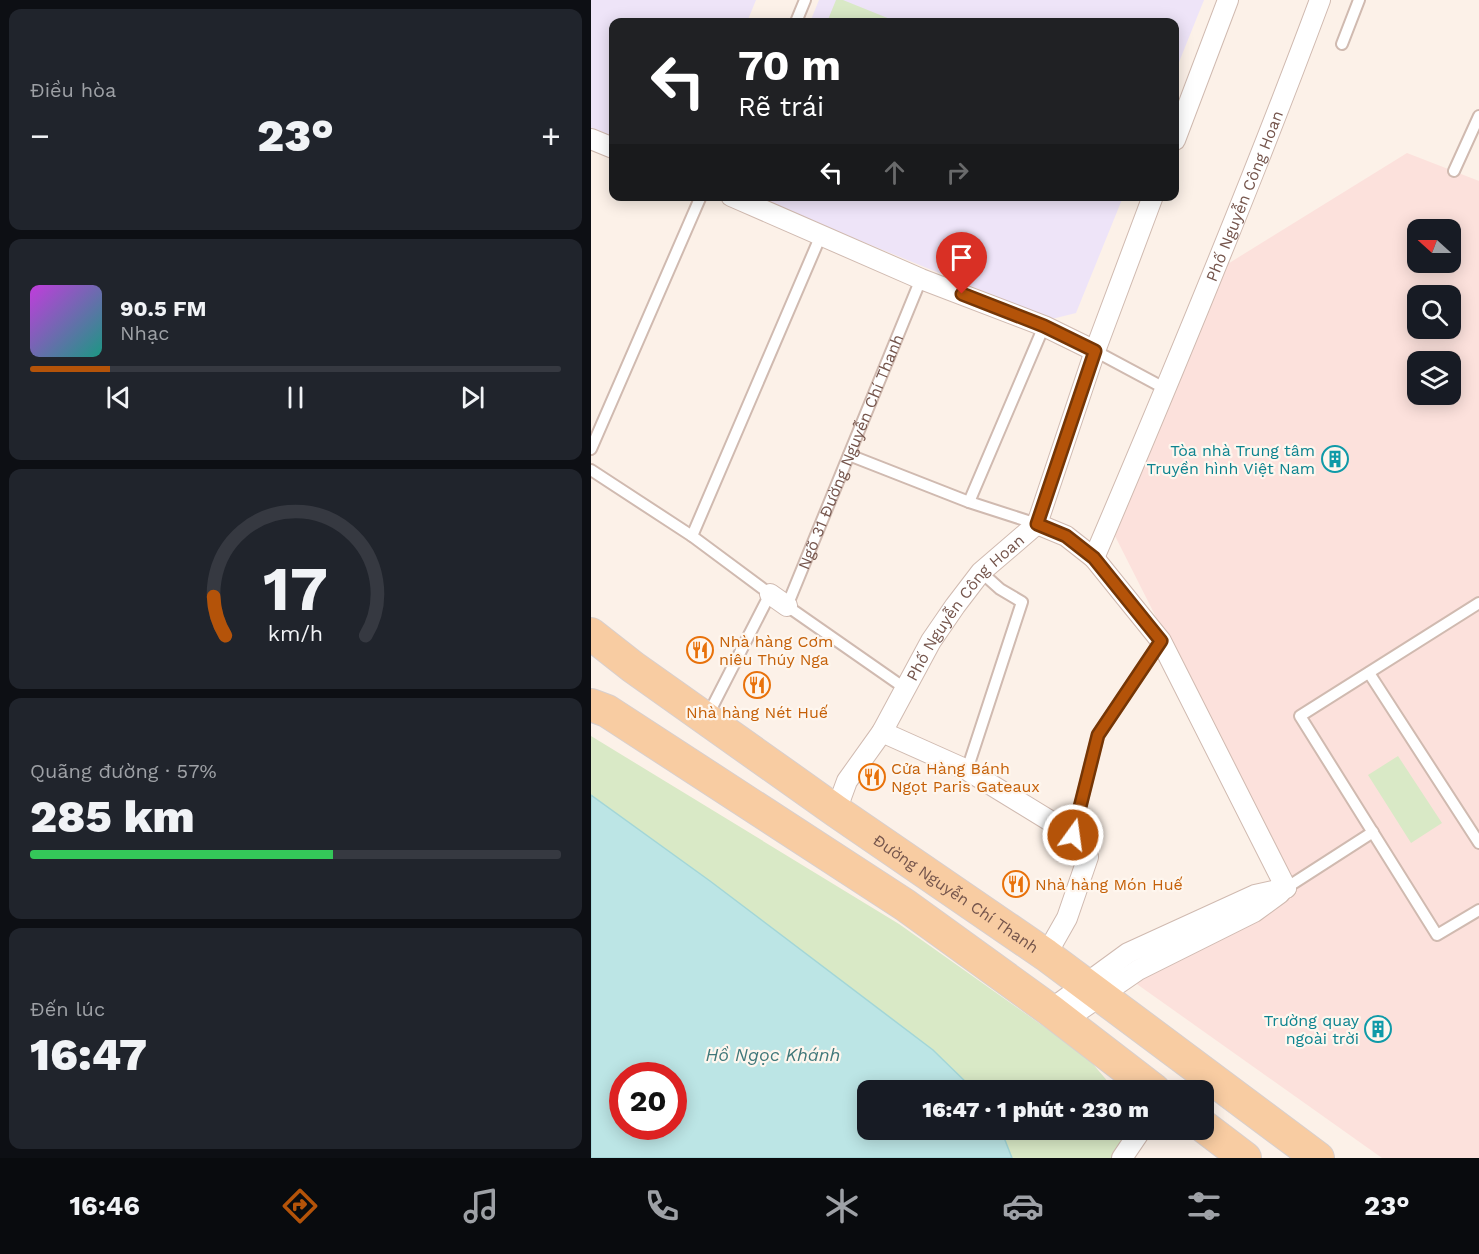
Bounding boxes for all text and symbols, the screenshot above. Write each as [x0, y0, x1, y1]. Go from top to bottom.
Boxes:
text: 70 m [738, 41, 841, 90]
icon: left [639, 42, 717, 120]
text: Điều hòa [30, 78, 116, 102]
text: Rẽ trái [738, 91, 824, 123]
street label: Phố Nguyễn Công Hoan [1202, 108, 1287, 284]
text: 23° [257, 109, 334, 162]
text: − [30, 116, 50, 155]
text: + [541, 116, 561, 155]
icon: left [815, 156, 848, 189]
icon: ahead [878, 156, 911, 189]
icon: right [941, 156, 974, 189]
north arrow [1407, 219, 1461, 273]
map controls [1407, 219, 1461, 405]
pin [936, 232, 987, 294]
icon: arrive [945, 241, 978, 274]
button: search [1407, 285, 1461, 339]
text: 90.5 FM [120, 296, 207, 321]
text: Nhạc [120, 321, 169, 345]
street label: Ngõ 31 Đường Nguyễn Chí Thanh [794, 331, 907, 572]
button: layers [1407, 351, 1461, 405]
icon: previous [102, 381, 135, 414]
icon: pause [279, 381, 312, 414]
icon: next [456, 381, 489, 414]
place label: Tòa nhà Trung tâm Truyền hình Việt Nam [1147, 441, 1315, 478]
building icon: Tòa nhà Trung tâm Truyền hình Việt Nam [1320, 444, 1350, 474]
street label: Phố Nguyễn Công Hoan [902, 530, 1028, 684]
text: 17 [263, 552, 328, 625]
text: km/h [268, 621, 323, 646]
place label: Nhà hàng Cơm niêu Thúy Nga [719, 632, 833, 669]
restaurant icon: Nhà hàng Cơm niêu Thúy Nga [685, 635, 715, 665]
restaurant icon: Nhà hàng Nét Huế [742, 670, 772, 700]
place label: Nhà hàng Nét Huế [686, 703, 828, 722]
text: Quãng đường · 57% [30, 759, 217, 783]
place label: Cửa Hàng Bánh Ngọt Paris Gateaux [891, 759, 1040, 796]
restaurant icon: Cửa Hàng Bánh Ngọt Paris Gateaux [857, 762, 887, 792]
text: 285 km [30, 790, 195, 843]
position arrow [1041, 803, 1105, 867]
street label: Đường Nguyễn Chí Thanh [870, 830, 1042, 957]
restaurant icon: Nhà hàng Món Huế [1001, 869, 1031, 899]
place label: Nhà hàng Món Huế [1035, 875, 1183, 894]
text: Đến lúc [30, 997, 105, 1021]
place label: Trường quay ngoài trời [1264, 1011, 1360, 1048]
building icon: Trường quay ngoài trời [1363, 1014, 1393, 1044]
text: 16:47 [30, 1028, 147, 1081]
water label: Hồ Ngọc Khánh [706, 1044, 840, 1065]
speed limit sign: 20 [609, 1062, 687, 1140]
text: 16:47 · 1 phút · 230 m [922, 1097, 1149, 1122]
icon: directions [279, 1185, 321, 1227]
icon: music [460, 1185, 502, 1227]
icon: phone [641, 1185, 683, 1227]
icon: climate [821, 1185, 863, 1227]
icon: car [1002, 1185, 1044, 1227]
icon: filters [1183, 1185, 1225, 1227]
text: 16:46 [69, 1190, 140, 1222]
text: 23° [1364, 1190, 1410, 1222]

